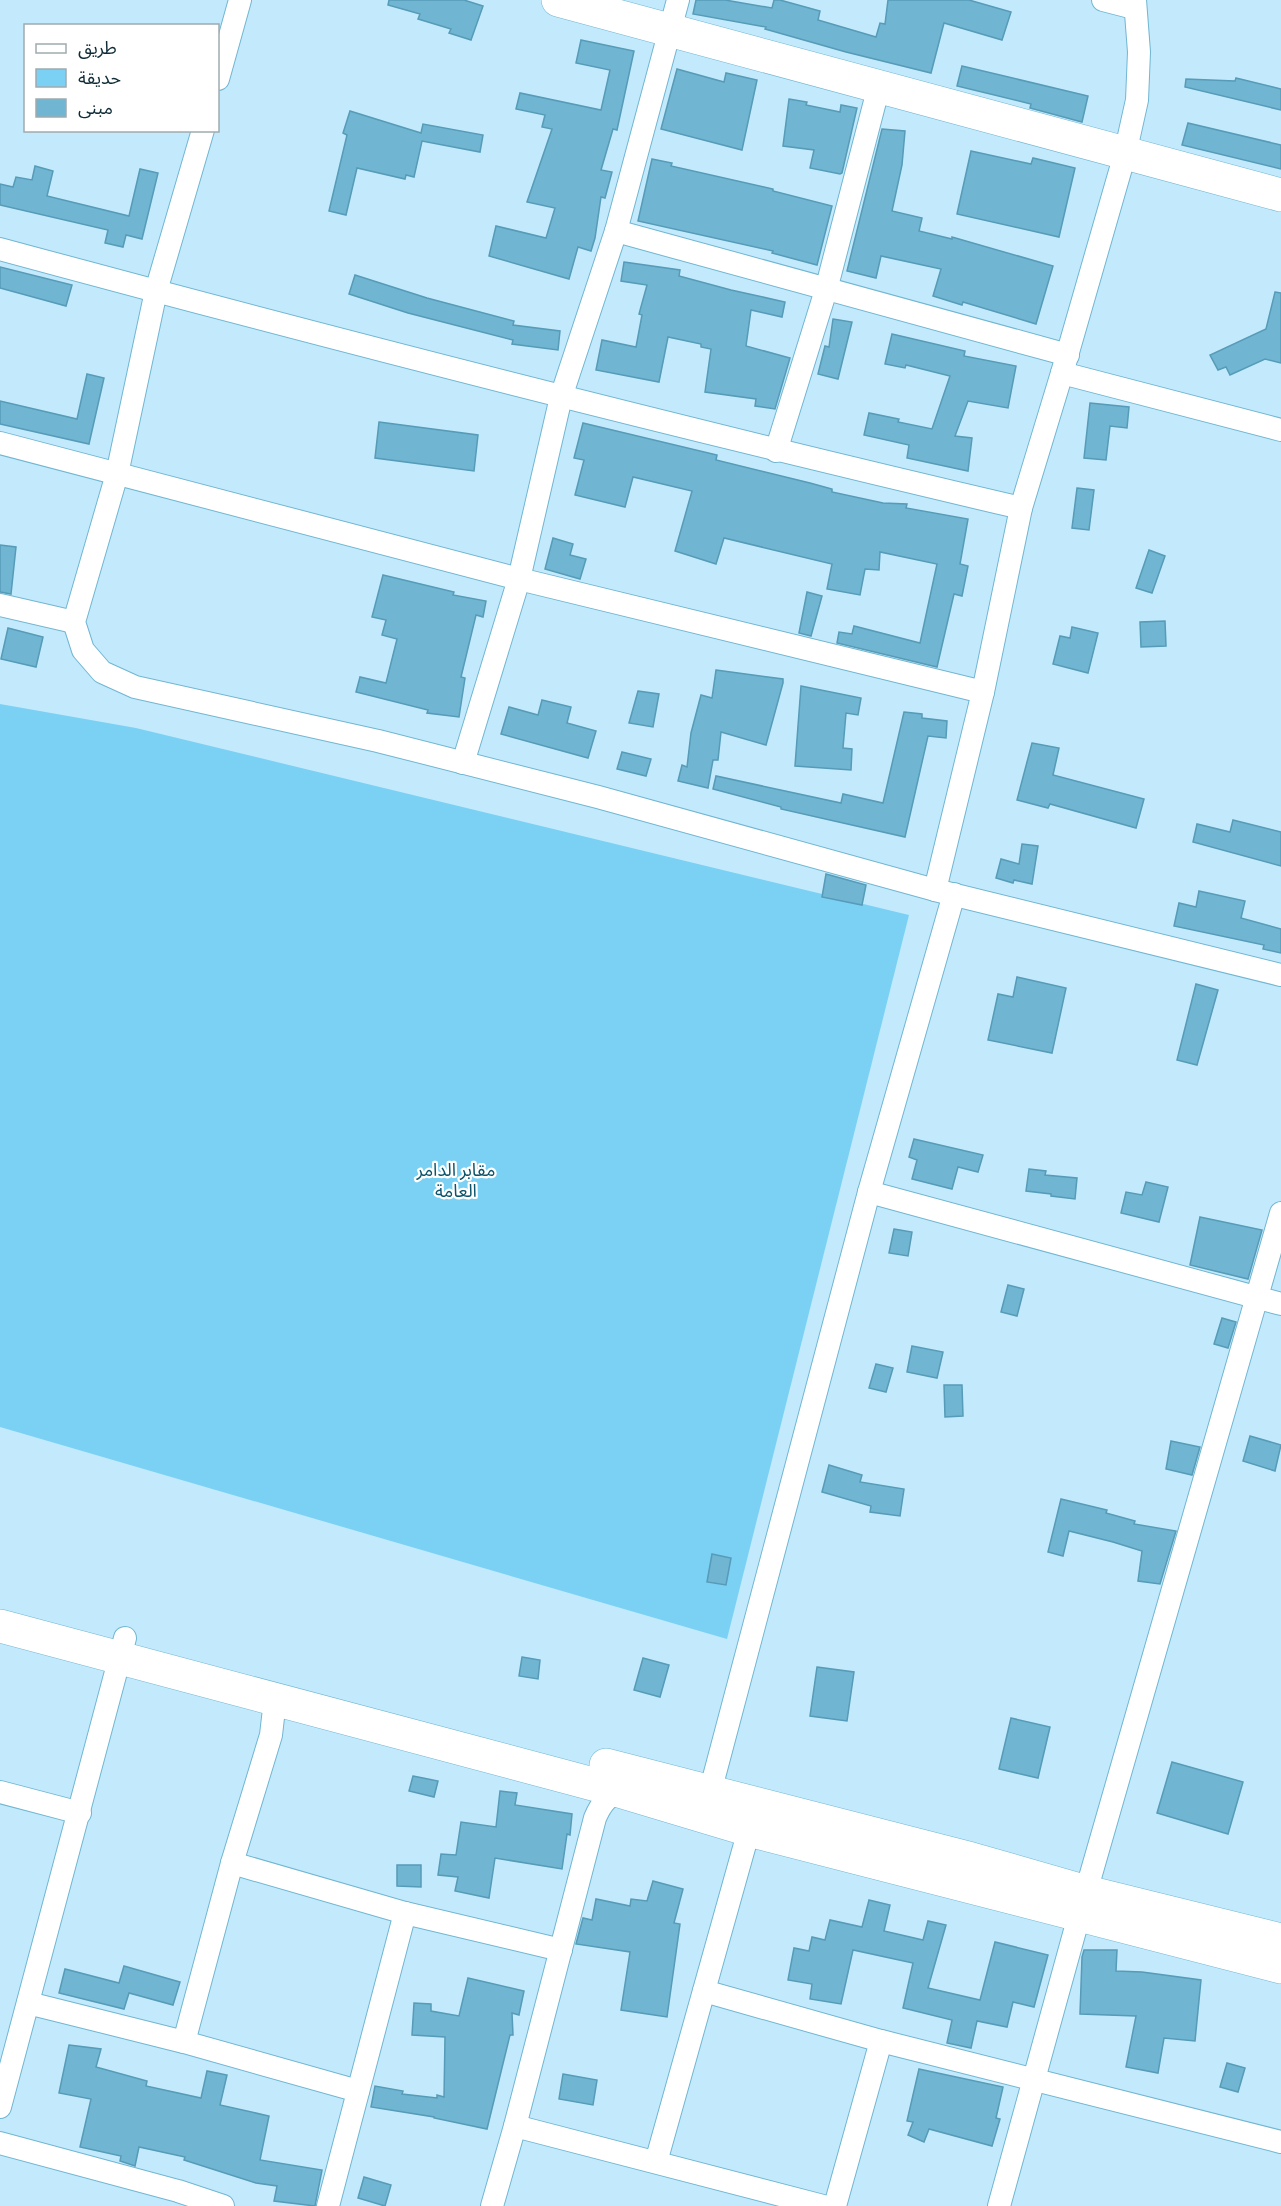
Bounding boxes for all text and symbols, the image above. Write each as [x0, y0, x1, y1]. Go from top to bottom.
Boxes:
legend [24, 24, 219, 132]
text: طريق [78, 37, 117, 59]
text: حديقة [78, 67, 121, 89]
text: مبنى [78, 97, 113, 119]
park label: مقابر الدامر العامة [416, 1159, 495, 1202]

